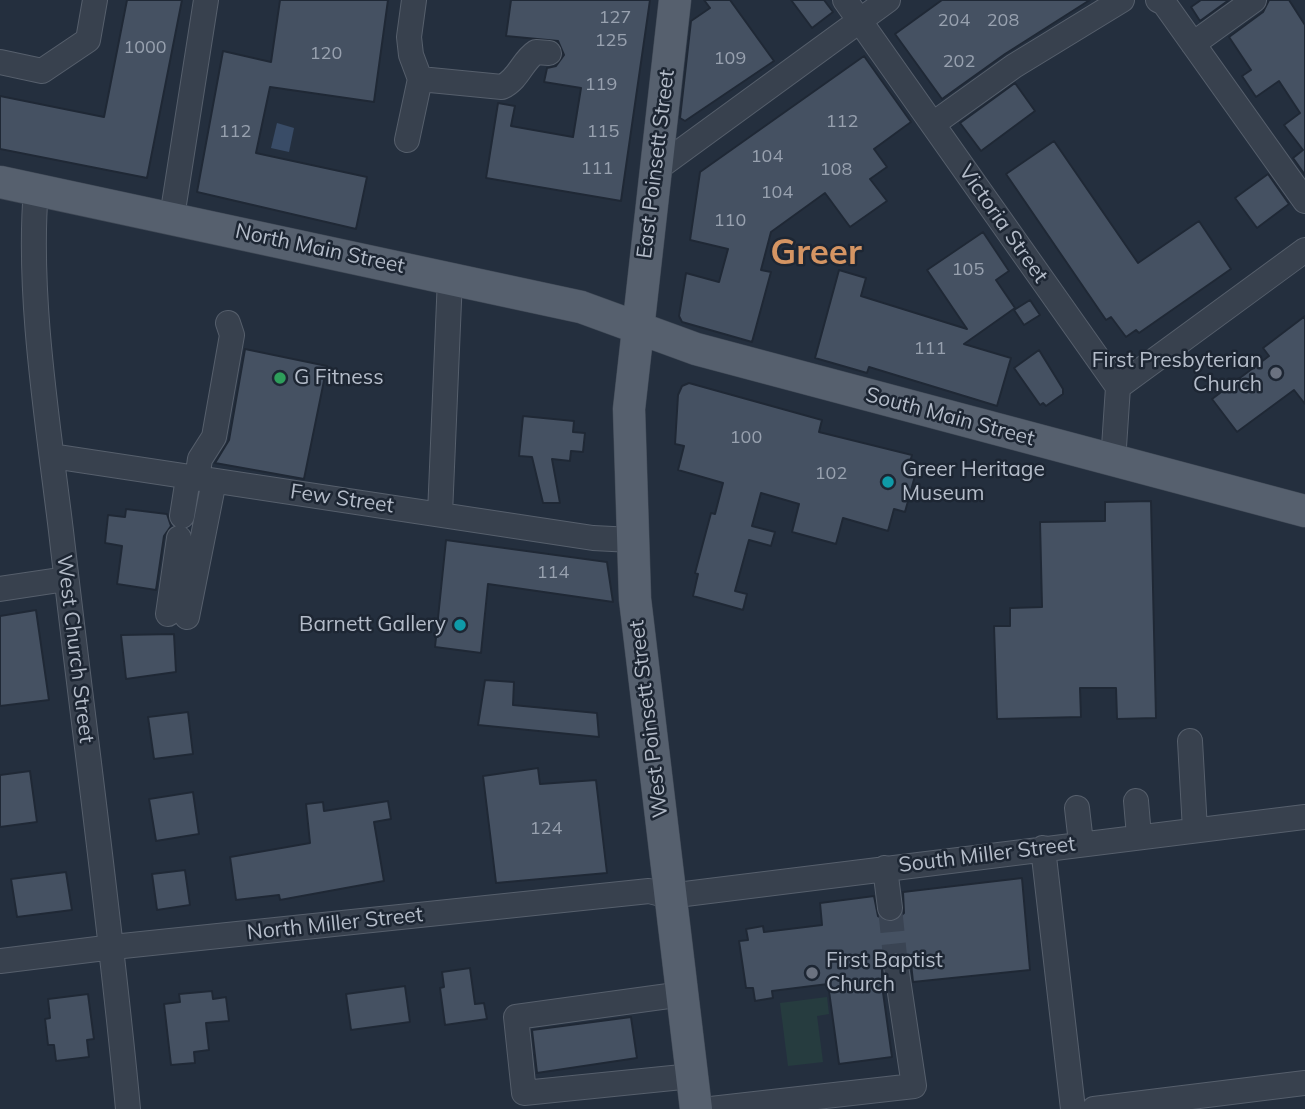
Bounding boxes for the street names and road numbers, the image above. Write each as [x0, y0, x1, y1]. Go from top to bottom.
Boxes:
street label: East Poinsett Street [632, 68, 680, 260]
street label: Victoria Street [953, 160, 1053, 288]
street label: North Main Street [233, 219, 407, 279]
street label: South Main Street [863, 382, 1037, 452]
street label: Few Street [289, 479, 395, 519]
street label: West Church Street [51, 554, 99, 744]
street label: West Poinsett Street [624, 619, 674, 819]
street label: South Miller Street [897, 832, 1077, 878]
street label: North Miller Street [246, 902, 424, 946]

